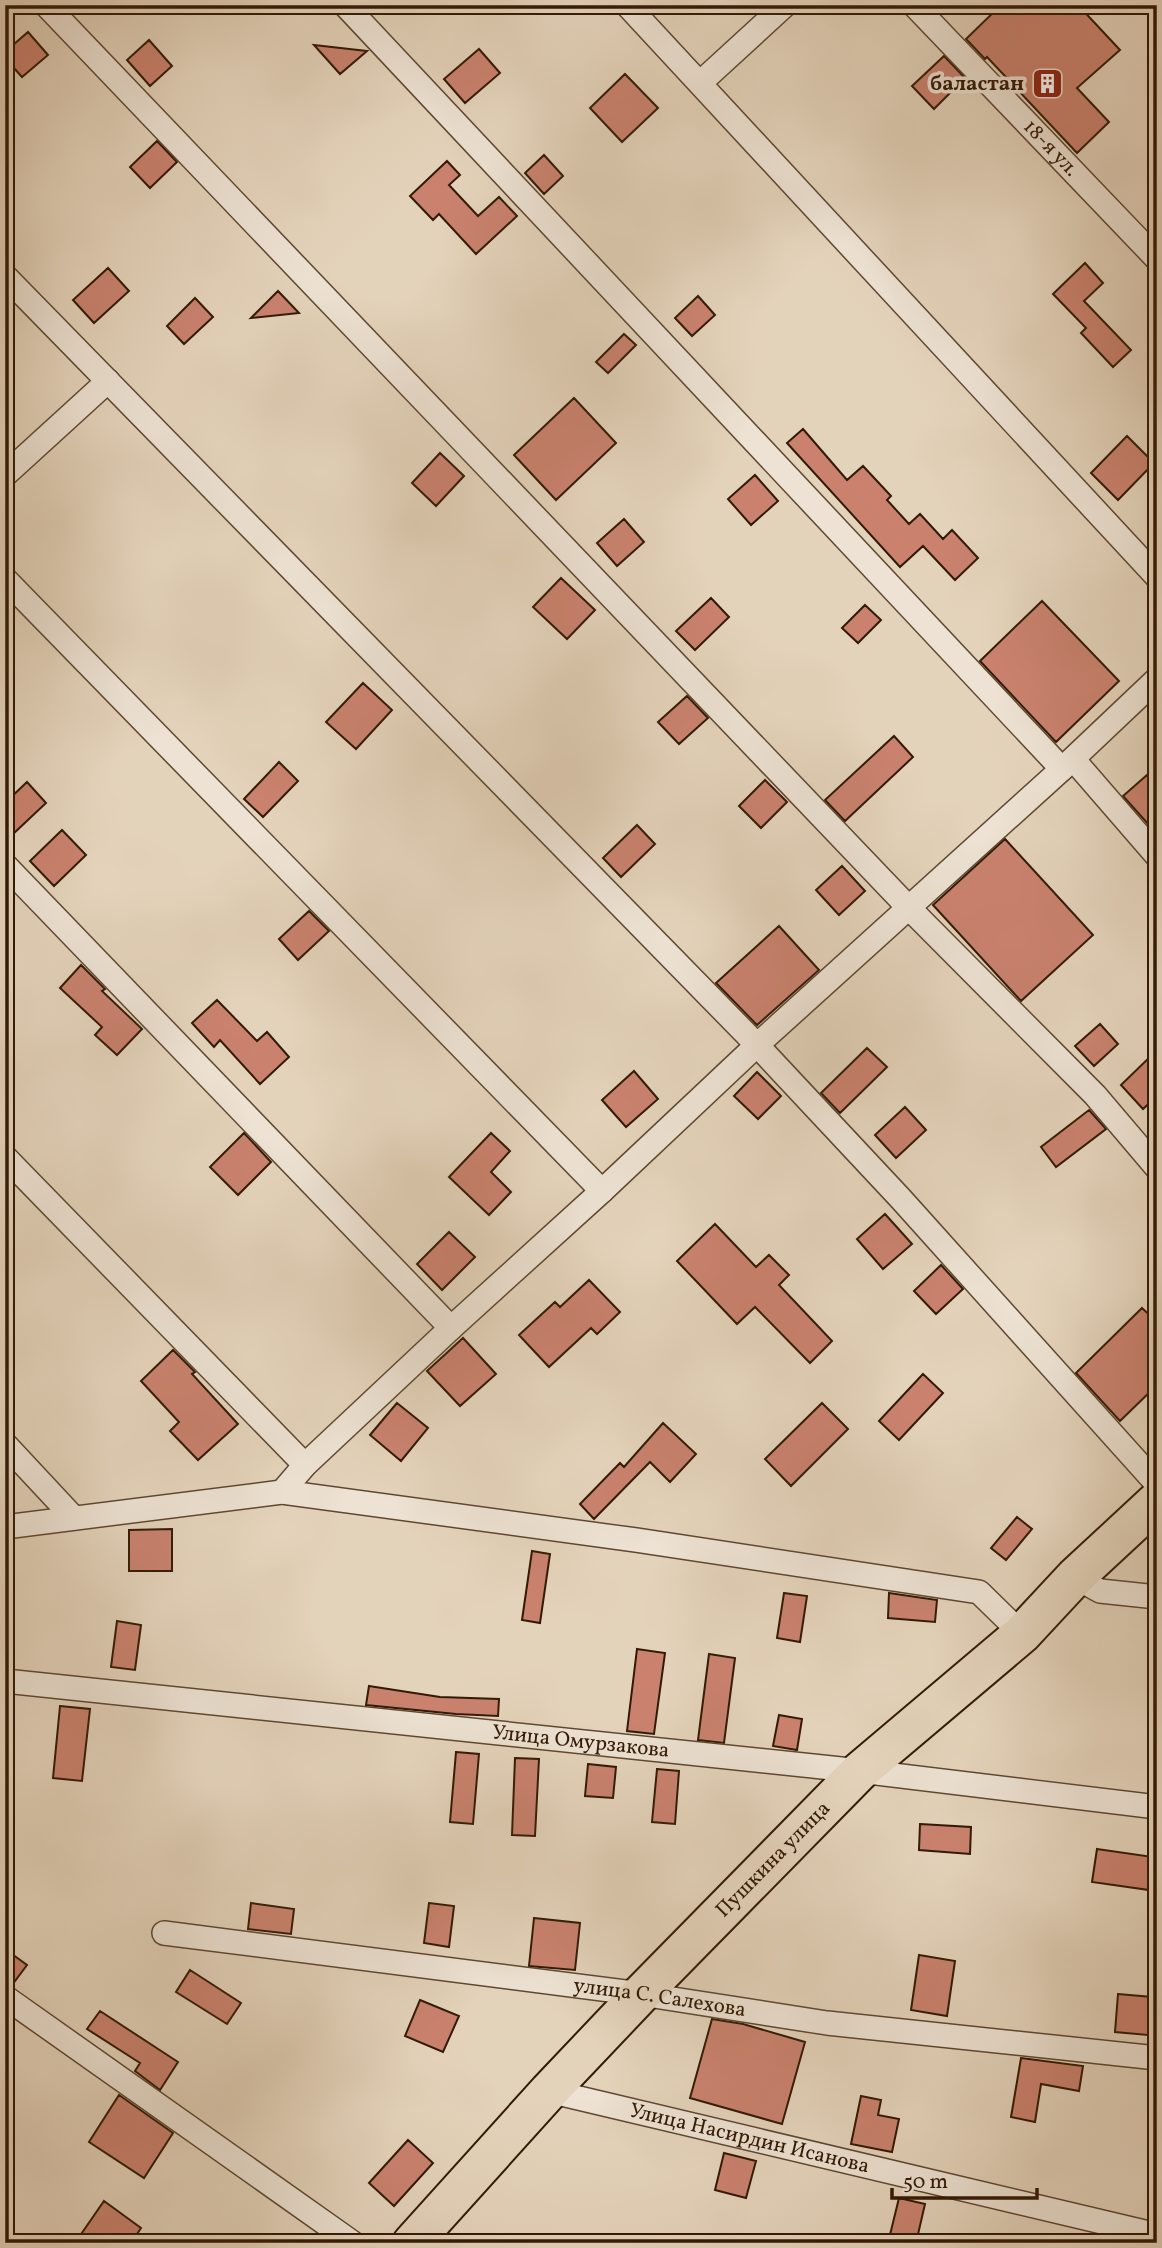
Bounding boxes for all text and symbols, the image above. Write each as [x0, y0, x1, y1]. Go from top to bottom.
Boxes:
building icon: баластан [1030, 67, 1064, 101]
place label: баластан [930, 70, 1024, 99]
street label: 18-я ул. [1016, 113, 1085, 183]
street label: Улица Омурзакова [491, 1718, 671, 1765]
street label: Пушкина улица [709, 1795, 837, 1924]
street label: улица С. Салехова [572, 1971, 748, 2025]
street label: Улица Насирдин Исанова [627, 2096, 872, 2181]
scale bar [892, 2157, 1038, 2201]
text: 50 m [903, 2168, 948, 2197]

